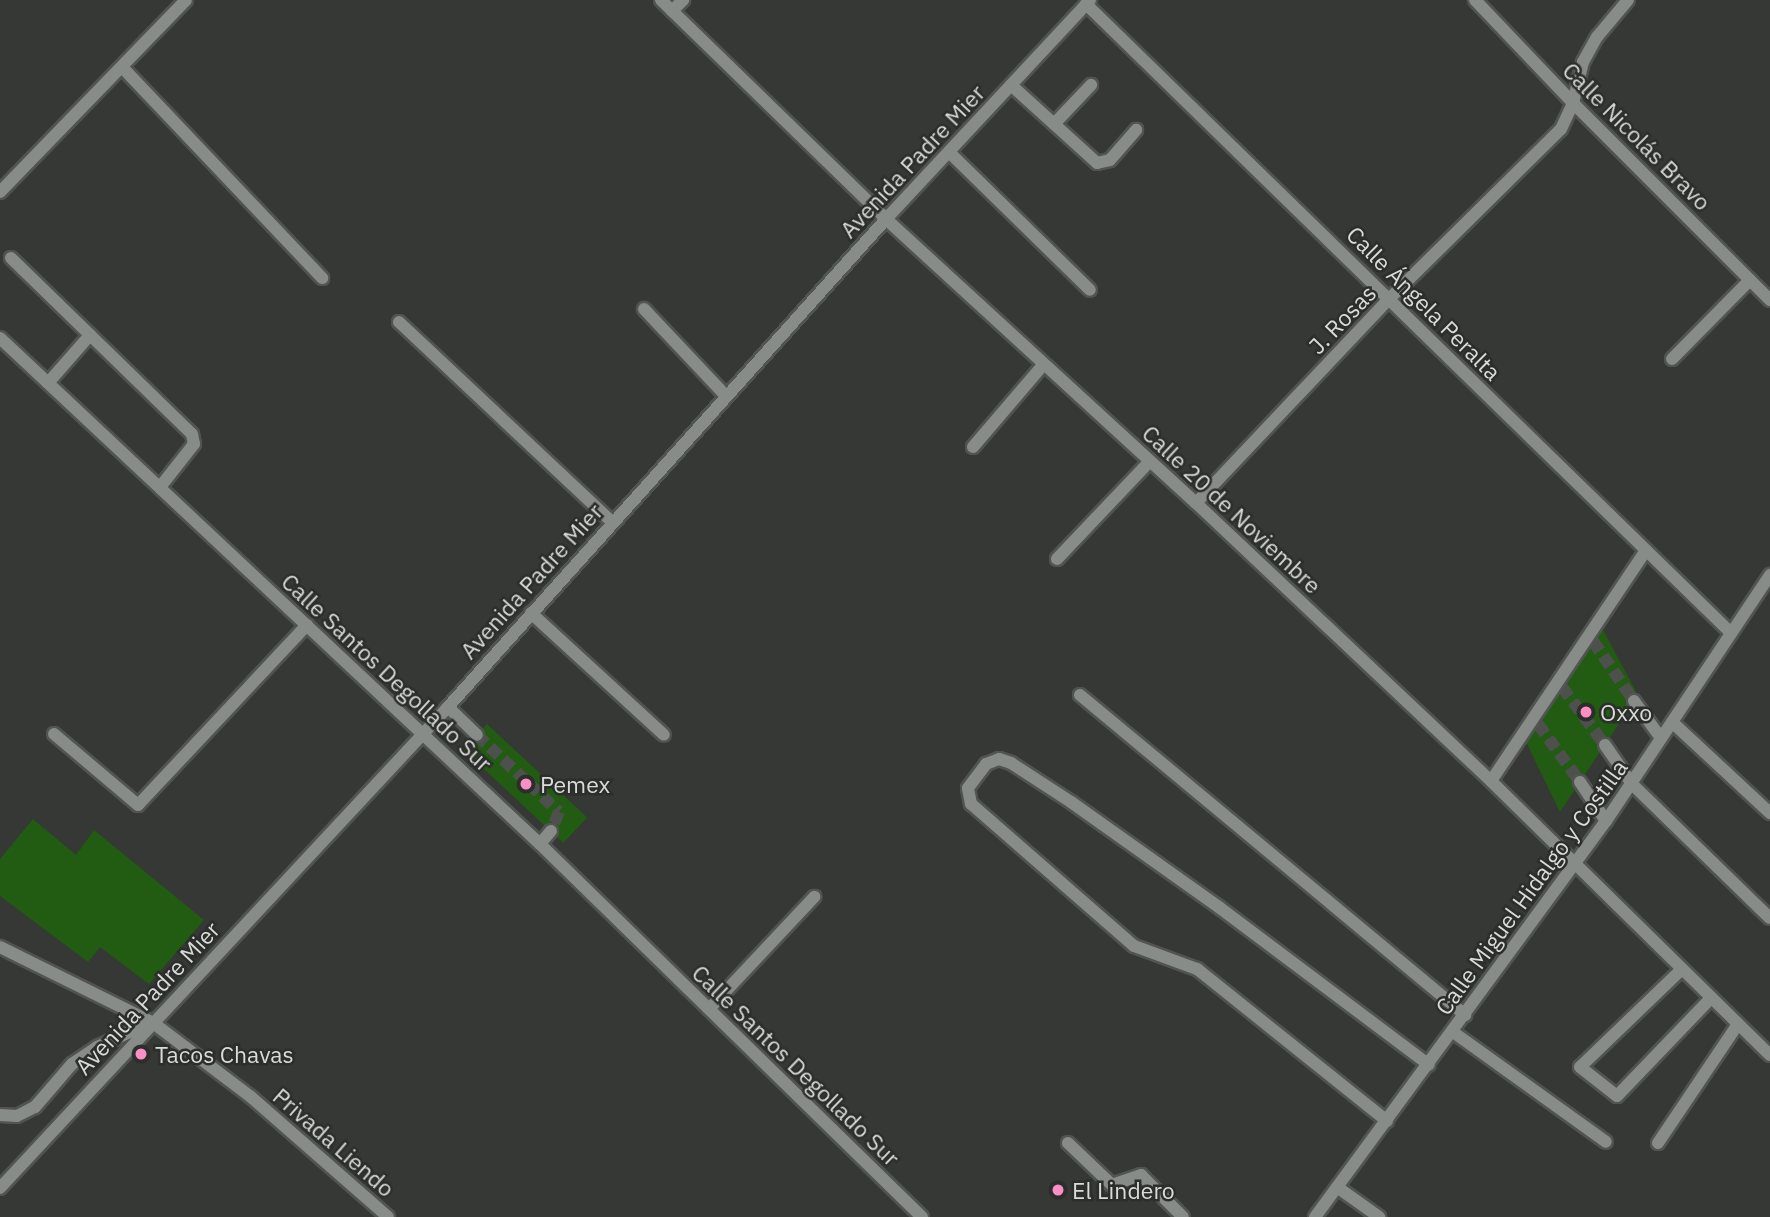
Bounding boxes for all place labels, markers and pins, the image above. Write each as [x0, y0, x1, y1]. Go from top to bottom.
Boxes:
place label: Oxxo [1600, 698, 1652, 726]
marker: Oxxo [1578, 704, 1594, 720]
place label: Pemex [540, 770, 610, 798]
marker: Pemex [518, 776, 534, 792]
place label: Tacos Chavas [155, 1040, 294, 1068]
marker: Tacos Chavas [133, 1046, 149, 1062]
place label: El Lindero [1072, 1176, 1175, 1204]
marker: El Lindero [1050, 1182, 1066, 1198]

